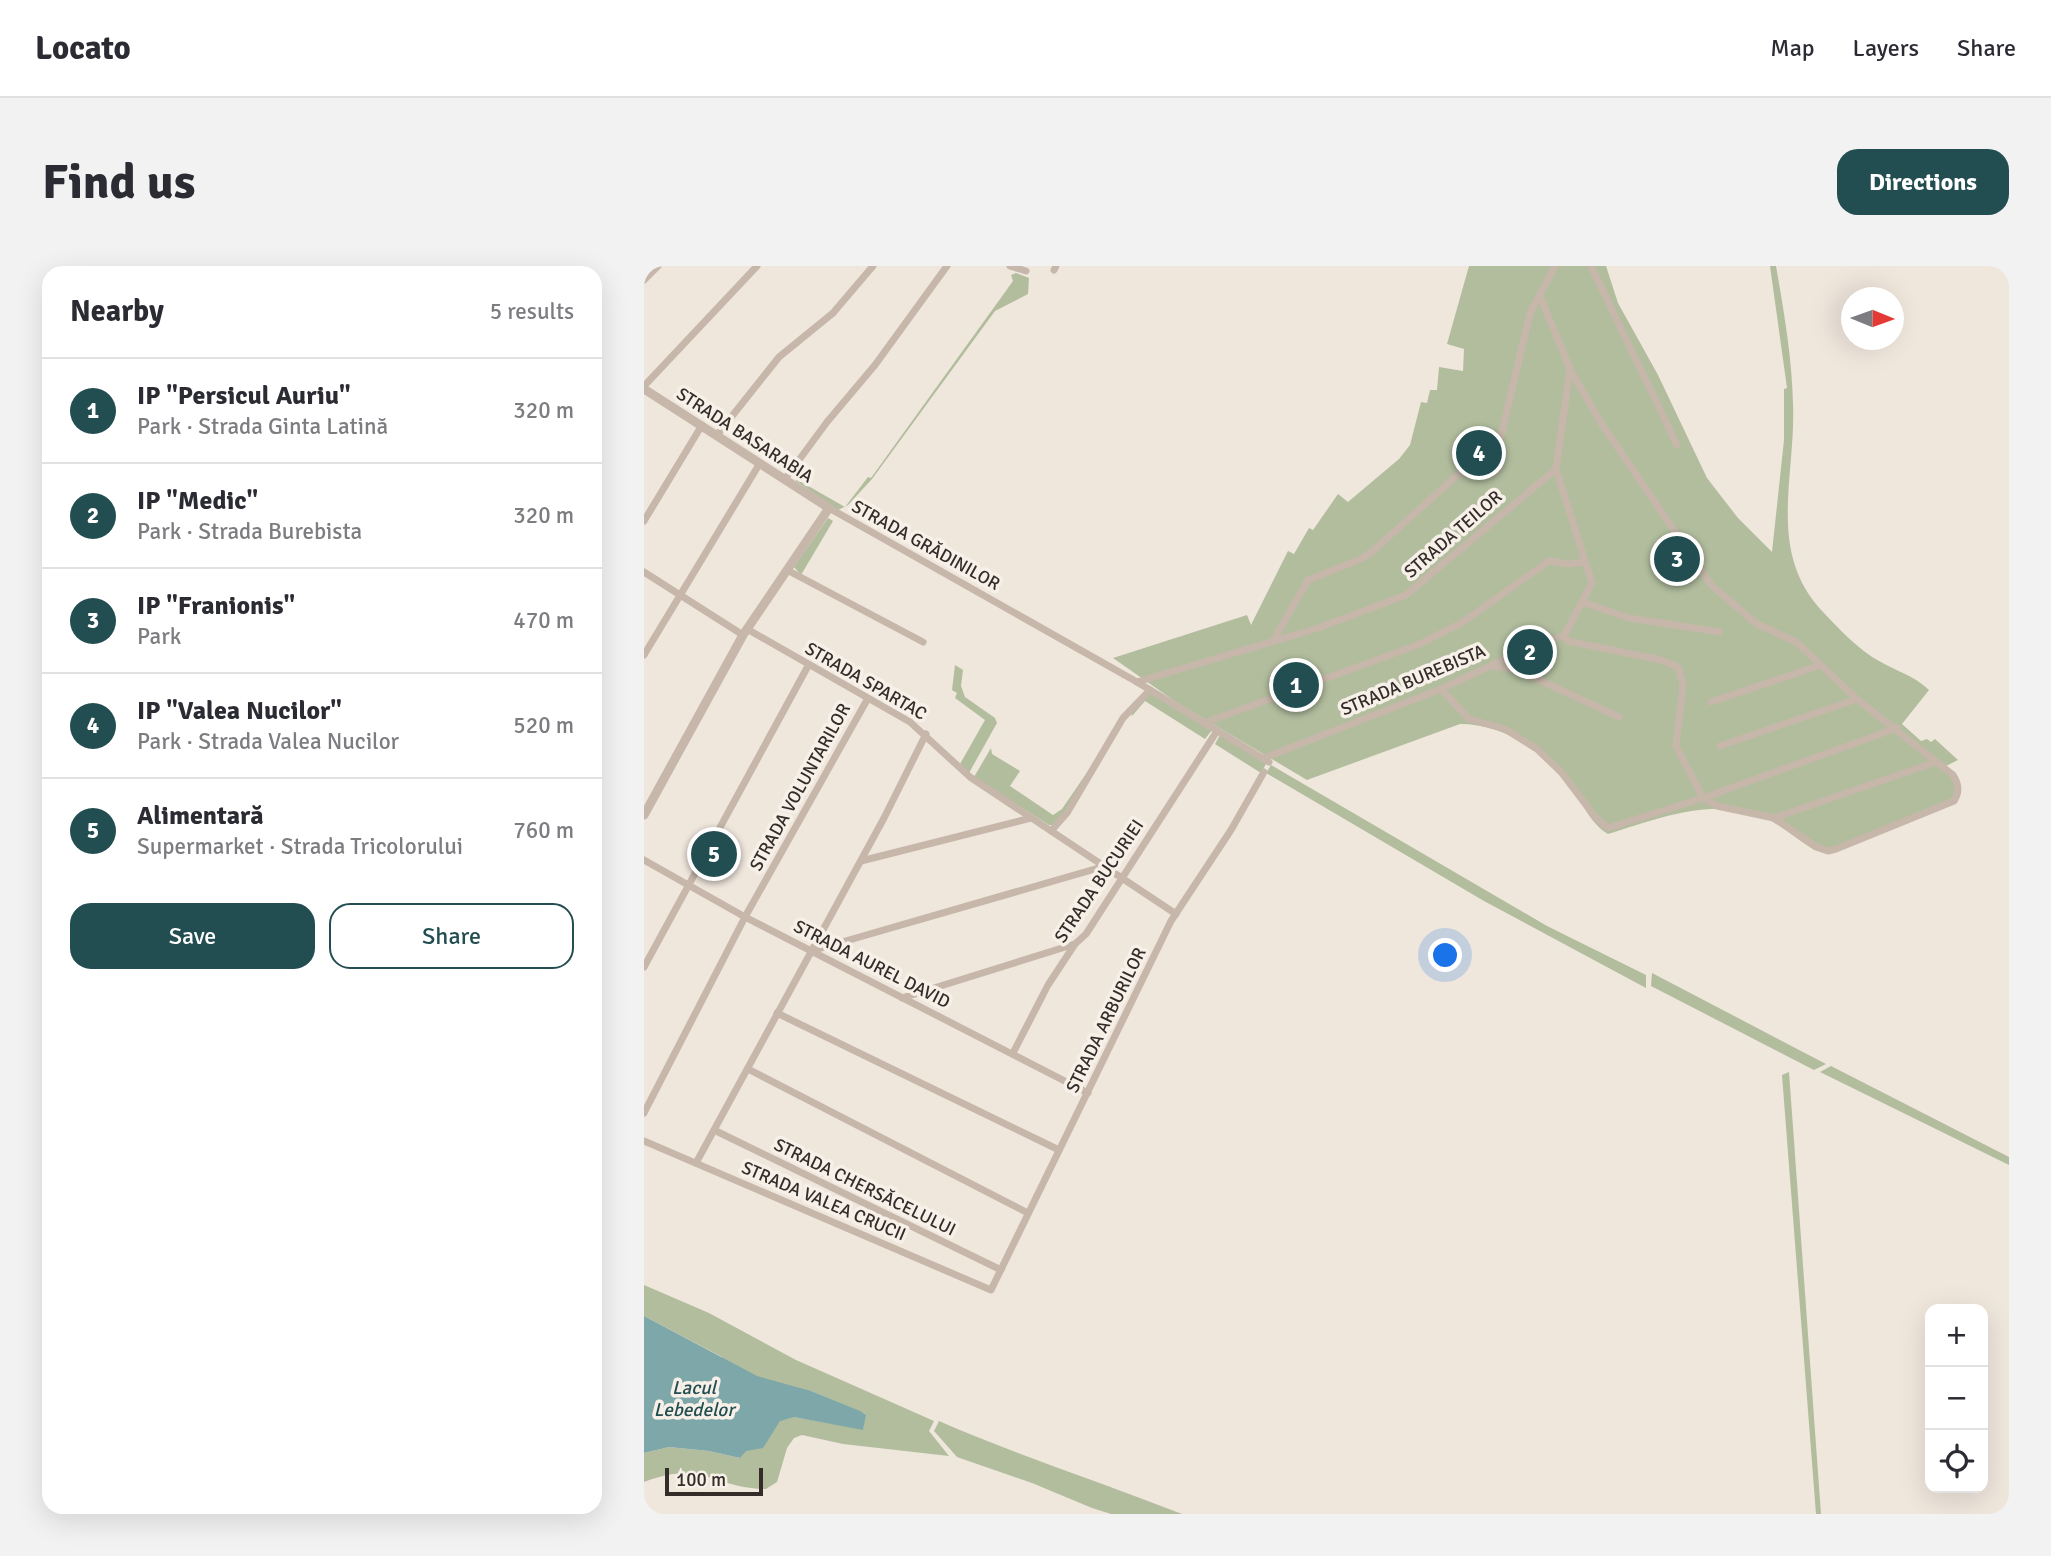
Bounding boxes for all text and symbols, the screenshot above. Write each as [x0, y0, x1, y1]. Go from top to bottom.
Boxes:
text: Locato [35, 28, 131, 69]
text: Map [1770, 33, 1815, 63]
text: Layers [1853, 33, 1919, 63]
text: Share [1957, 33, 2016, 63]
button: Directions [1837, 149, 2009, 215]
text: Find us [42, 152, 195, 212]
north arrow [1841, 287, 1904, 350]
text: Nearby [70, 293, 164, 330]
text: 5 results [490, 297, 574, 326]
text: IP "Persicul Auriu" [137, 380, 351, 412]
street label: STRADA BASARABIA [673, 383, 817, 487]
text: 1 [87, 396, 99, 425]
text: 320 m [513, 396, 574, 425]
text: Park · Strada Ginta Latină [137, 412, 388, 441]
pin: 4 [1456, 427, 1502, 479]
text: IP "Medic" [137, 485, 258, 517]
street label: STRADA TEILOR [1400, 485, 1507, 582]
street label: STRADA GRĂDINILOR [848, 495, 1004, 595]
text: 2 [87, 501, 99, 530]
text: 320 m [513, 501, 574, 530]
text: Park · Strada Burebista [137, 517, 362, 546]
pin: 3 [1654, 533, 1700, 585]
text: IP "Franionis" [137, 590, 295, 622]
text: 3 [87, 606, 99, 635]
text: 470 m [513, 606, 574, 635]
text: Park [137, 622, 181, 651]
pin: 2 [1507, 626, 1553, 678]
street label: STRADA SPARTAC [801, 637, 931, 725]
street label: STRADA BUREBISTA [1337, 640, 1489, 720]
pin: 1 [1273, 659, 1319, 711]
text: IP "Valea Nucilor" [137, 695, 342, 727]
street label: STRADA VOLUNTARILOR [745, 699, 855, 875]
text: 4 [87, 711, 99, 740]
text: 520 m [513, 711, 574, 740]
text: Park · Strada Valea Nucilor [137, 727, 399, 756]
text: Alimentară [137, 800, 264, 832]
street label: STRADA BUCURIEI [1050, 815, 1148, 947]
text: 5 [87, 816, 99, 845]
text: 760 m [513, 816, 574, 845]
pin: 5 [691, 828, 737, 880]
text: Supermarket · Strada Tricolorului [137, 832, 463, 861]
button: Save [70, 903, 315, 969]
button: Share [329, 903, 574, 969]
street label: STRADA AUREL DAVID [790, 915, 954, 1013]
your location [1428, 938, 1462, 972]
street label: STRADA ARBURILOR [1061, 944, 1151, 1096]
street label: STRADA CHERSĂCELULUI [770, 1133, 960, 1241]
street label: STRADA VALEA CRUCII [739, 1156, 909, 1246]
map controls [1925, 1304, 1988, 1493]
button: + [1925, 1304, 1988, 1367]
button: − [1925, 1367, 1988, 1430]
water label: Lacul Lebedelor [654, 1376, 737, 1422]
button: locate [1925, 1430, 1988, 1493]
scale bar [665, 1465, 763, 1497]
text: 100 m [676, 1468, 726, 1492]

